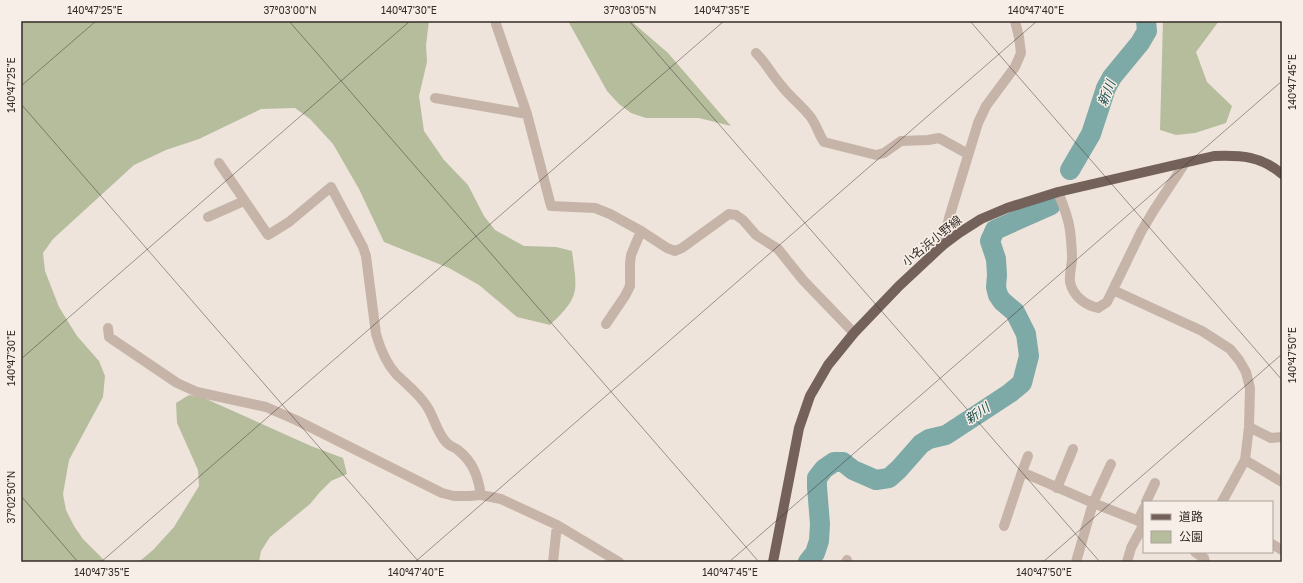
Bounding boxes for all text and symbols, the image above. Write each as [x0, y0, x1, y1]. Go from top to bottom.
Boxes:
text: 140°47'25"E [67, 4, 123, 16]
text: 37°03'00"N [263, 4, 317, 16]
text: 140°47'30"E [381, 4, 437, 16]
text: 37°03'05"N [604, 4, 656, 16]
text: 140°47'35"E [694, 4, 750, 16]
text: 140°47'40"E [1008, 4, 1064, 16]
text: 140°47'45"E [1286, 54, 1298, 110]
text: 140°47'25"E [5, 57, 17, 113]
water label: 新川 [1094, 76, 1119, 108]
street label: 小名浜小野線 [899, 212, 964, 269]
text: 140°47'50"E [1286, 327, 1298, 383]
text: 140°47'30"E [5, 330, 17, 386]
water label: 新川 [962, 398, 994, 427]
text: 37°02'50"N [5, 471, 17, 523]
legend [1143, 501, 1273, 553]
text: 道路 [1179, 509, 1203, 524]
text: 公園 [1179, 529, 1203, 544]
text: 140°47'35"E [74, 566, 130, 578]
text: 140°47'40"E [388, 566, 444, 578]
text: 140°47'45"E [702, 566, 758, 578]
text: 140°47'50"E [1016, 566, 1072, 578]

